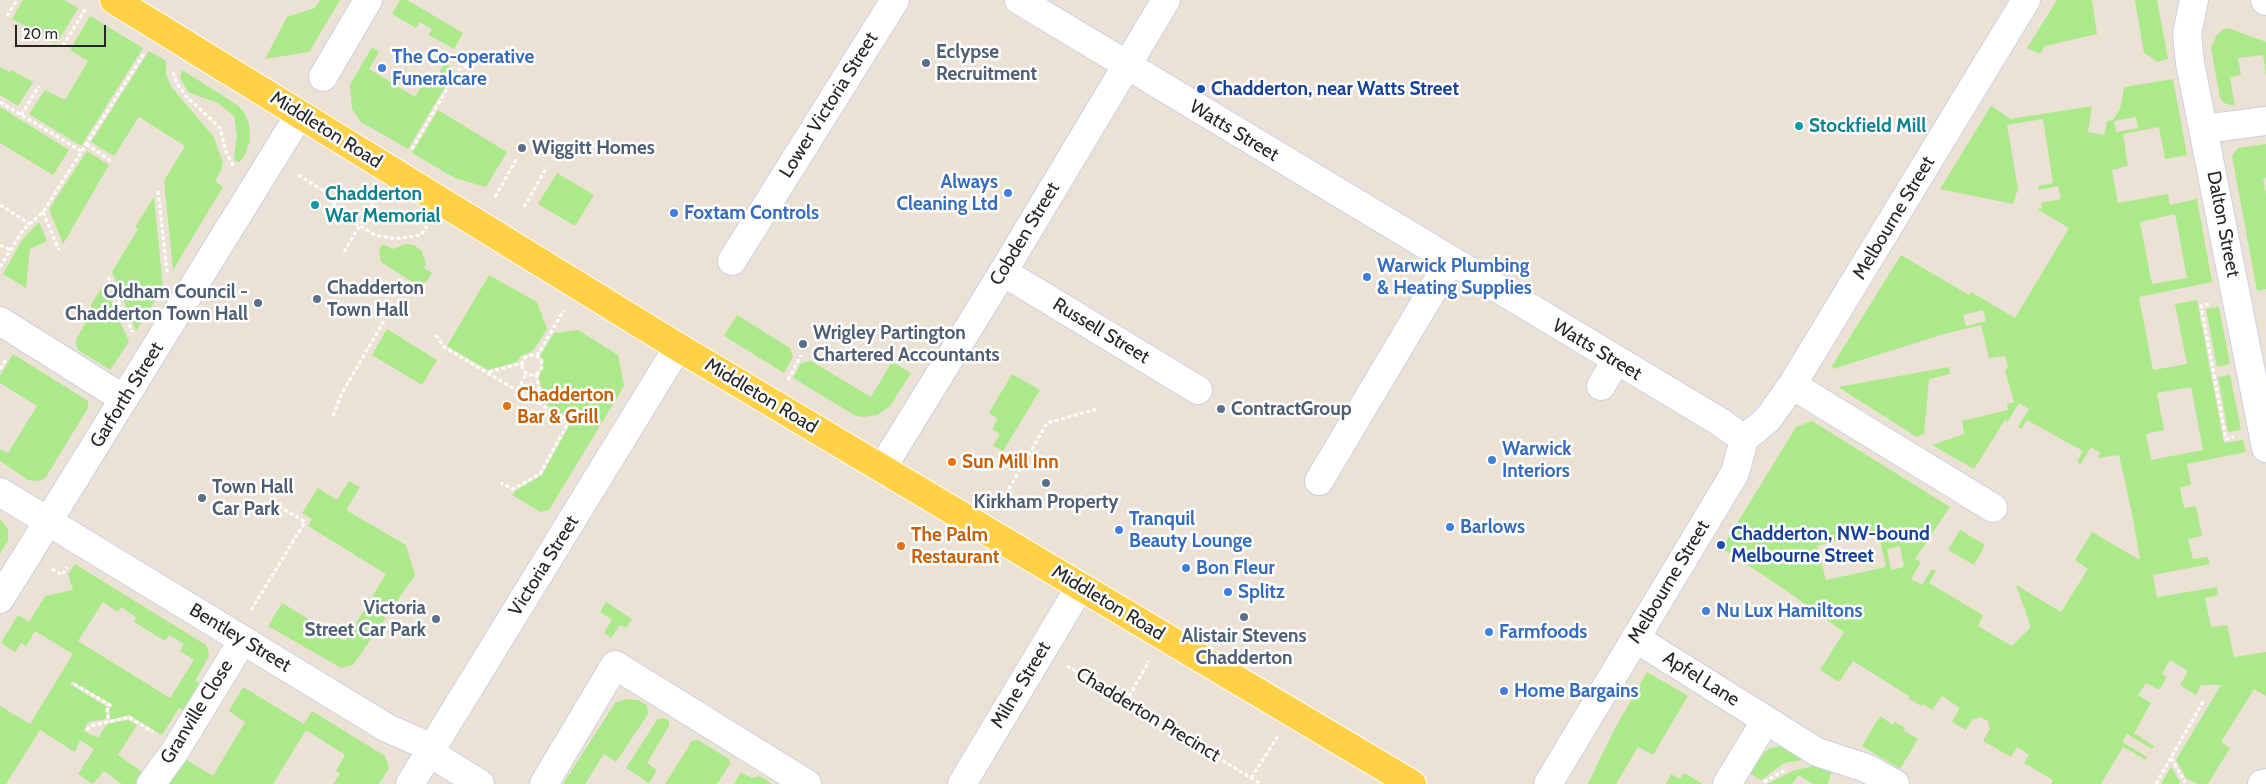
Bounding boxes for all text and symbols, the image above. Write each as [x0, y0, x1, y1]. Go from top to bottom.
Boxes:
scale bar [18, 15, 109, 47]
text: 20 m [23, 25, 58, 43]
street label: Lower Victoria Street [775, 28, 883, 182]
place label: Eclypse Recruitment [936, 41, 1037, 85]
place label: The Co-operative Funeralcare [392, 46, 534, 90]
marker: Eclypse Recruitment [920, 57, 932, 69]
marker: The Co-operative Funeralcare [376, 62, 388, 74]
place label: Chadderton, near Watts Street [1211, 78, 1459, 100]
marker: Chadderton, near Watts Street [1195, 83, 1207, 95]
street label: Middleton Road [266, 87, 386, 173]
street label: Watts Street [1185, 95, 1283, 167]
place label: Stockfield Mill [1809, 115, 1926, 137]
marker: Stockfield Mill [1793, 120, 1805, 132]
place label: Wiggitt Homes [532, 137, 655, 159]
marker: Wiggitt Homes [516, 142, 528, 154]
street label: Melbourne Street [1848, 152, 1940, 284]
street label: Dalton Street [2202, 169, 2244, 279]
place label: Always Cleaning Ltd [896, 171, 998, 215]
street label: Cobden Street [985, 178, 1065, 290]
place label: Chadderton War Memorial [325, 183, 441, 227]
marker: Always Cleaning Ltd [1002, 187, 1014, 199]
marker: Chadderton War Memorial [309, 199, 321, 211]
place label: Foxtam Controls [684, 202, 819, 224]
marker: Foxtam Controls [668, 207, 680, 219]
place label: Warwick Plumbing & Heating Supplies [1377, 255, 1532, 299]
marker: Warwick Plumbing & Heating Supplies [1361, 271, 1373, 283]
place label: Chadderton Town Hall [327, 277, 424, 321]
place label: Oldham Council - Chadderton Town Hall [65, 281, 248, 325]
marker: Chadderton Town Hall [311, 293, 323, 305]
street label: Russell Street [1049, 293, 1153, 369]
marker: Oldham Council - Chadderton Town Hall [252, 297, 264, 309]
street label: Watts Street [1548, 314, 1646, 386]
place label: Wrigley Partington Chartered Accountants [813, 322, 1000, 366]
street label: Garforth Street [85, 338, 169, 452]
marker: Wrigley Partington Chartered Accountants [797, 338, 809, 350]
street label: Middleton Road [701, 353, 821, 439]
place label: Chadderton Bar & Grill [517, 384, 614, 428]
place label: ContractGroup [1231, 398, 1352, 420]
marker: Chadderton Bar & Grill [501, 400, 513, 412]
marker: ContractGroup [1215, 403, 1227, 415]
place label: Warwick Interiors [1502, 438, 1572, 482]
place label: Sun Mill Inn [962, 451, 1059, 473]
marker: Warwick Interiors [1486, 454, 1498, 466]
marker: Sun Mill Inn [946, 456, 958, 468]
place label: Town Hall Car Park [212, 476, 294, 520]
marker: Kirkham Property [1040, 477, 1052, 489]
place label: Kirkham Property [974, 491, 1118, 513]
marker: Town Hall Car Park [196, 492, 208, 504]
place label: Tranquil Beauty Lounge [1129, 508, 1252, 552]
street label: Victoria Street [504, 512, 584, 620]
place label: Barlows [1460, 516, 1525, 538]
street label: Melbourne Street [1623, 516, 1715, 648]
marker: Barlows [1444, 521, 1456, 533]
place label: Chadderton, NW-bound Melbourne Street [1731, 523, 1930, 567]
place label: The Palm Restaurant [911, 524, 999, 568]
marker: Tranquil Beauty Lounge [1113, 524, 1125, 536]
marker: Chadderton, NW-bound Melbourne Street [1715, 539, 1727, 551]
marker: The Palm Restaurant [895, 540, 907, 552]
place label: Bon Fleur [1196, 557, 1275, 579]
street label: Middleton Road [1048, 560, 1168, 646]
marker: Bon Fleur [1180, 562, 1192, 574]
place label: Splitz [1238, 581, 1285, 603]
marker: Splitz [1222, 586, 1234, 598]
place label: Victoria Street Car Park [305, 597, 426, 641]
street label: Bentley Street [185, 599, 295, 677]
place label: Nu Lux Hamiltons [1716, 600, 1862, 622]
marker: Nu Lux Hamiltons [1700, 605, 1712, 617]
marker: Alistair Stevens Chadderton [1238, 611, 1250, 623]
marker: Victoria Street Car Park [430, 613, 442, 625]
place label: Farmfoods [1499, 621, 1587, 643]
place label: Alistair Stevens Chadderton [1182, 625, 1306, 669]
marker: Farmfoods [1483, 626, 1495, 638]
street label: Milne Street [986, 637, 1056, 733]
street label: Apfel Lane [1659, 647, 1743, 711]
street label: Granville Close [156, 656, 238, 768]
street label: Chadderton Precinct [1072, 663, 1224, 767]
place label: Home Bargains [1514, 680, 1639, 702]
marker: Home Bargains [1498, 685, 1510, 697]

